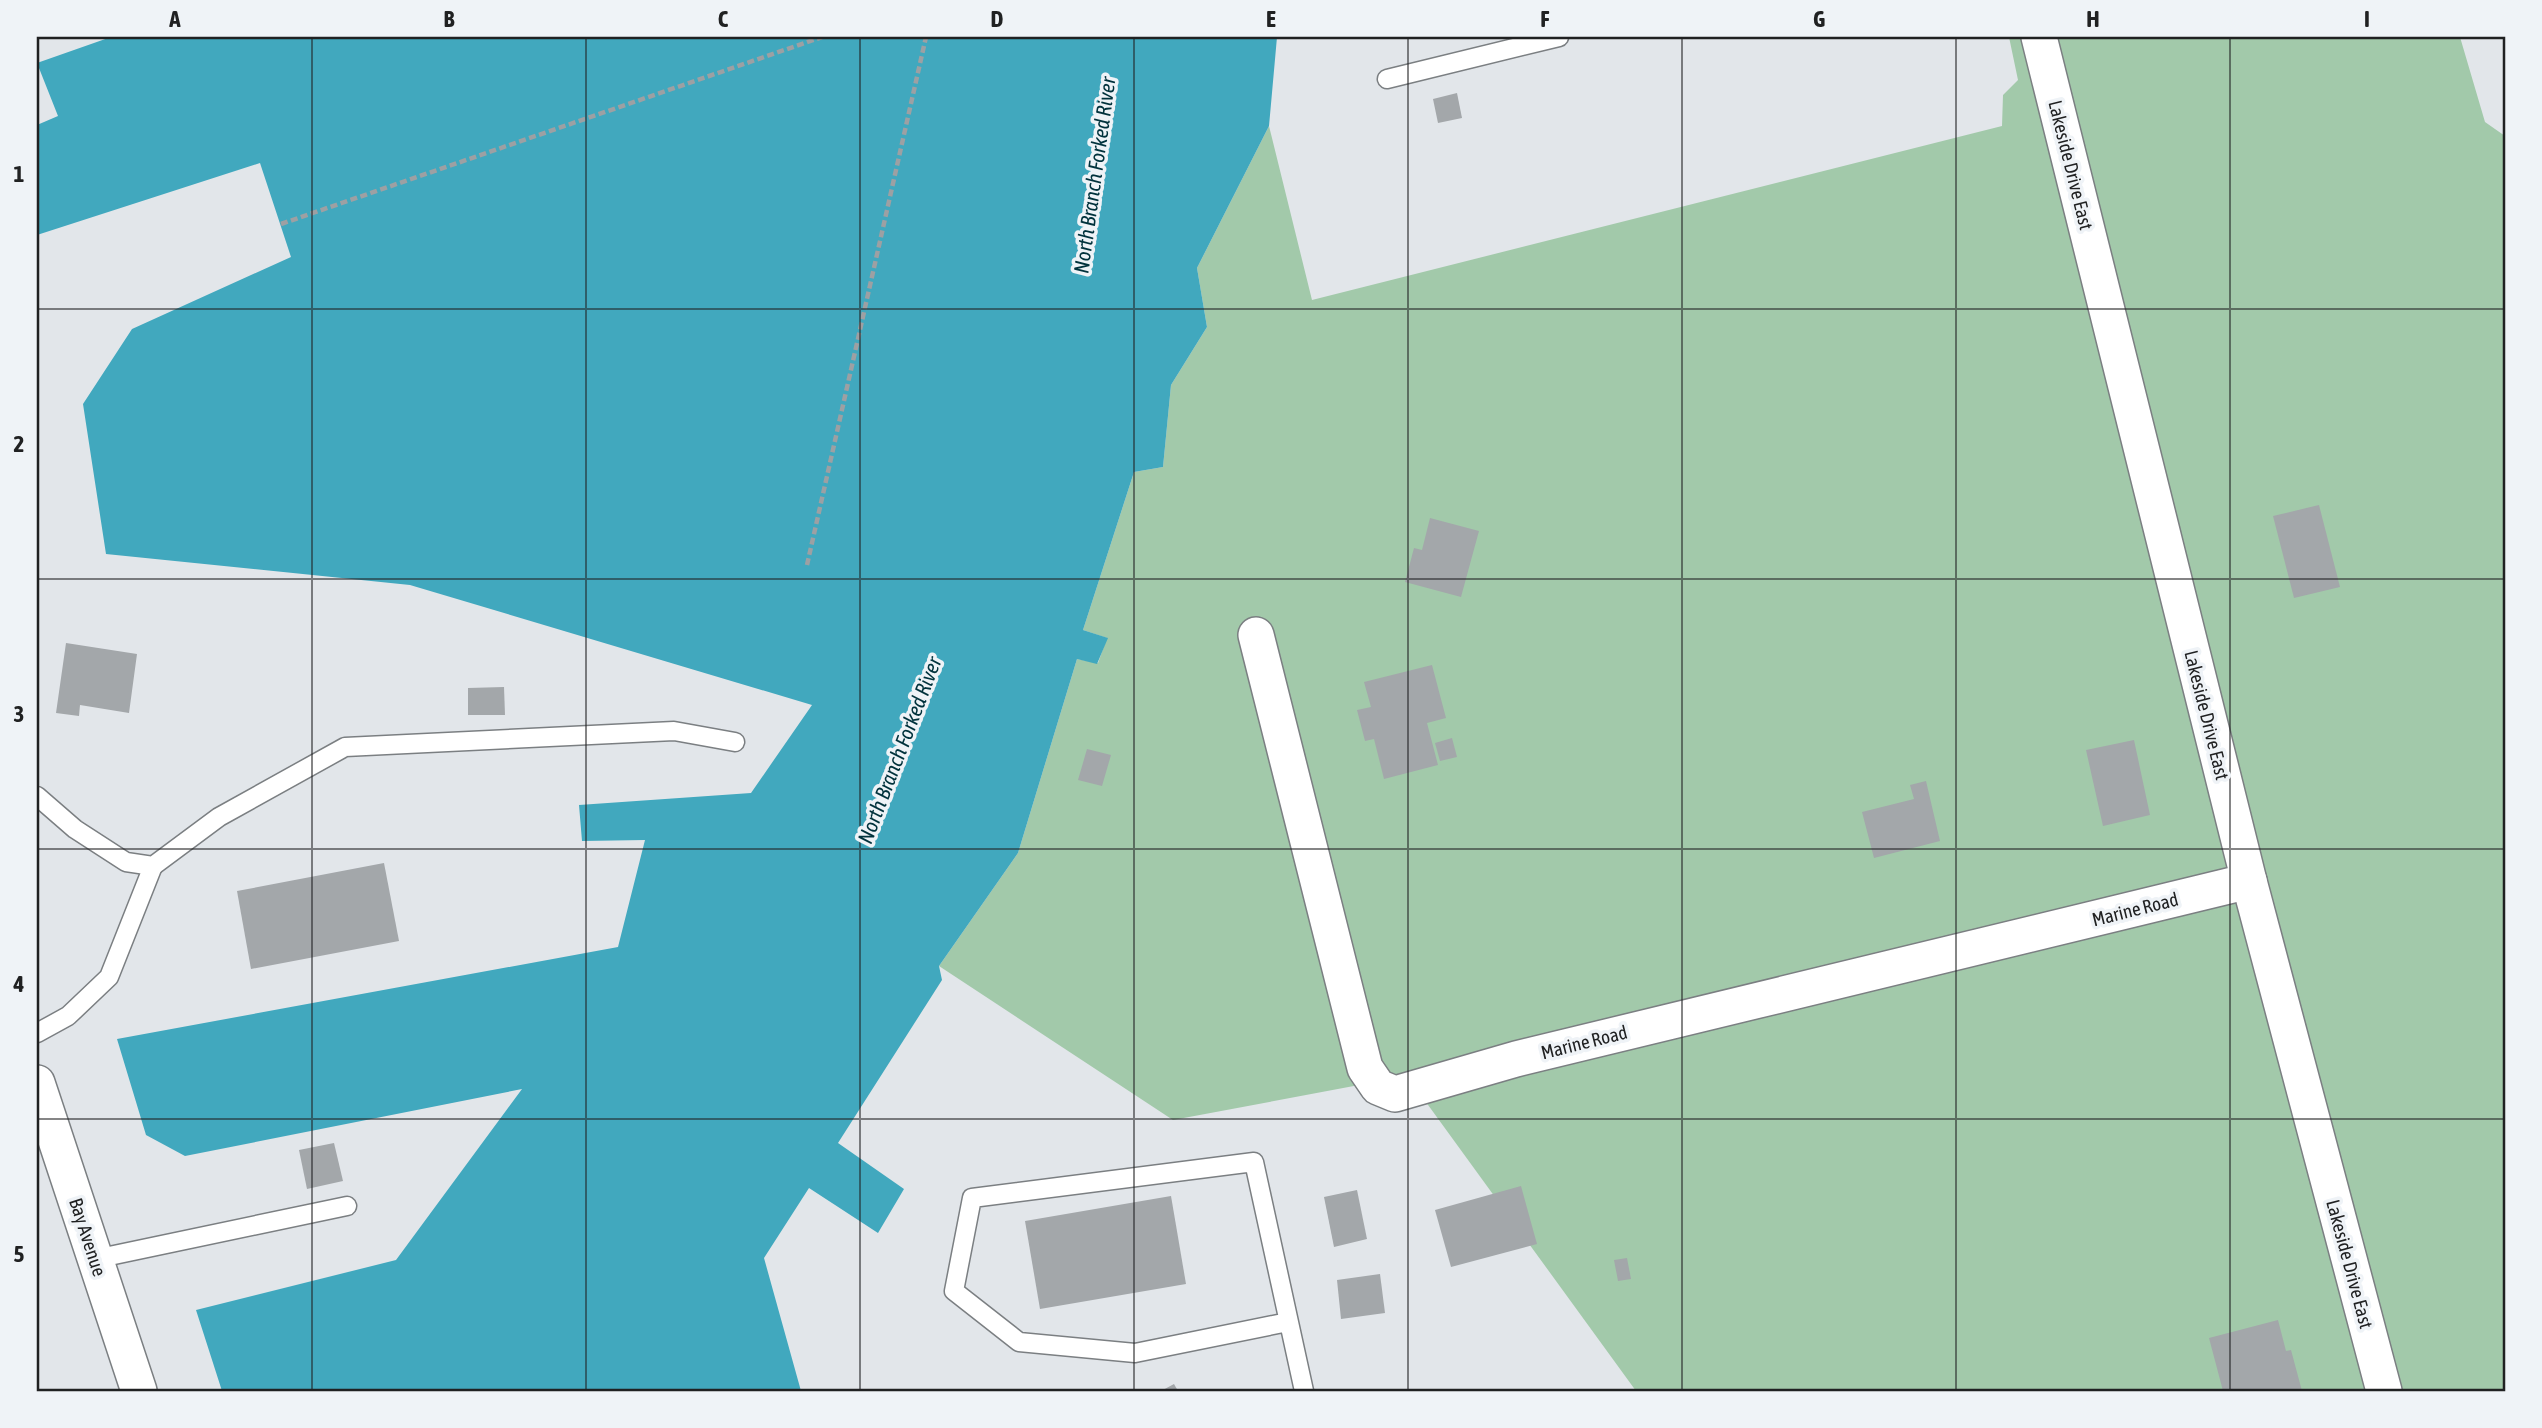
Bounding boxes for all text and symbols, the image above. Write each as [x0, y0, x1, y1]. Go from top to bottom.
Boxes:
text: A [168, 6, 181, 32]
text: B [444, 6, 455, 32]
text: C [718, 6, 729, 32]
text: D [991, 6, 1004, 32]
text: E [1266, 6, 1276, 32]
text: F [1540, 6, 1550, 32]
text: G [1813, 6, 1825, 32]
text: H [2086, 6, 2100, 32]
text: I [2364, 6, 2370, 32]
water label: North Branch Forked River [1068, 74, 1120, 275]
street label: Lakeside Drive East [2044, 98, 2098, 232]
text: 1 [14, 161, 25, 187]
text: 2 [14, 431, 24, 457]
street label: Lakeside Drive East [2180, 648, 2234, 782]
water label: North Branch Forked River [852, 653, 946, 847]
text: 3 [14, 701, 24, 727]
street label: Marine Road [2090, 888, 2180, 930]
text: 4 [13, 971, 25, 997]
street label: Marine Road [1539, 1021, 1629, 1063]
street label: Bay Avenue [65, 1195, 111, 1279]
street label: Lakeside Drive East [2322, 1197, 2378, 1331]
text: 5 [14, 1241, 25, 1267]

